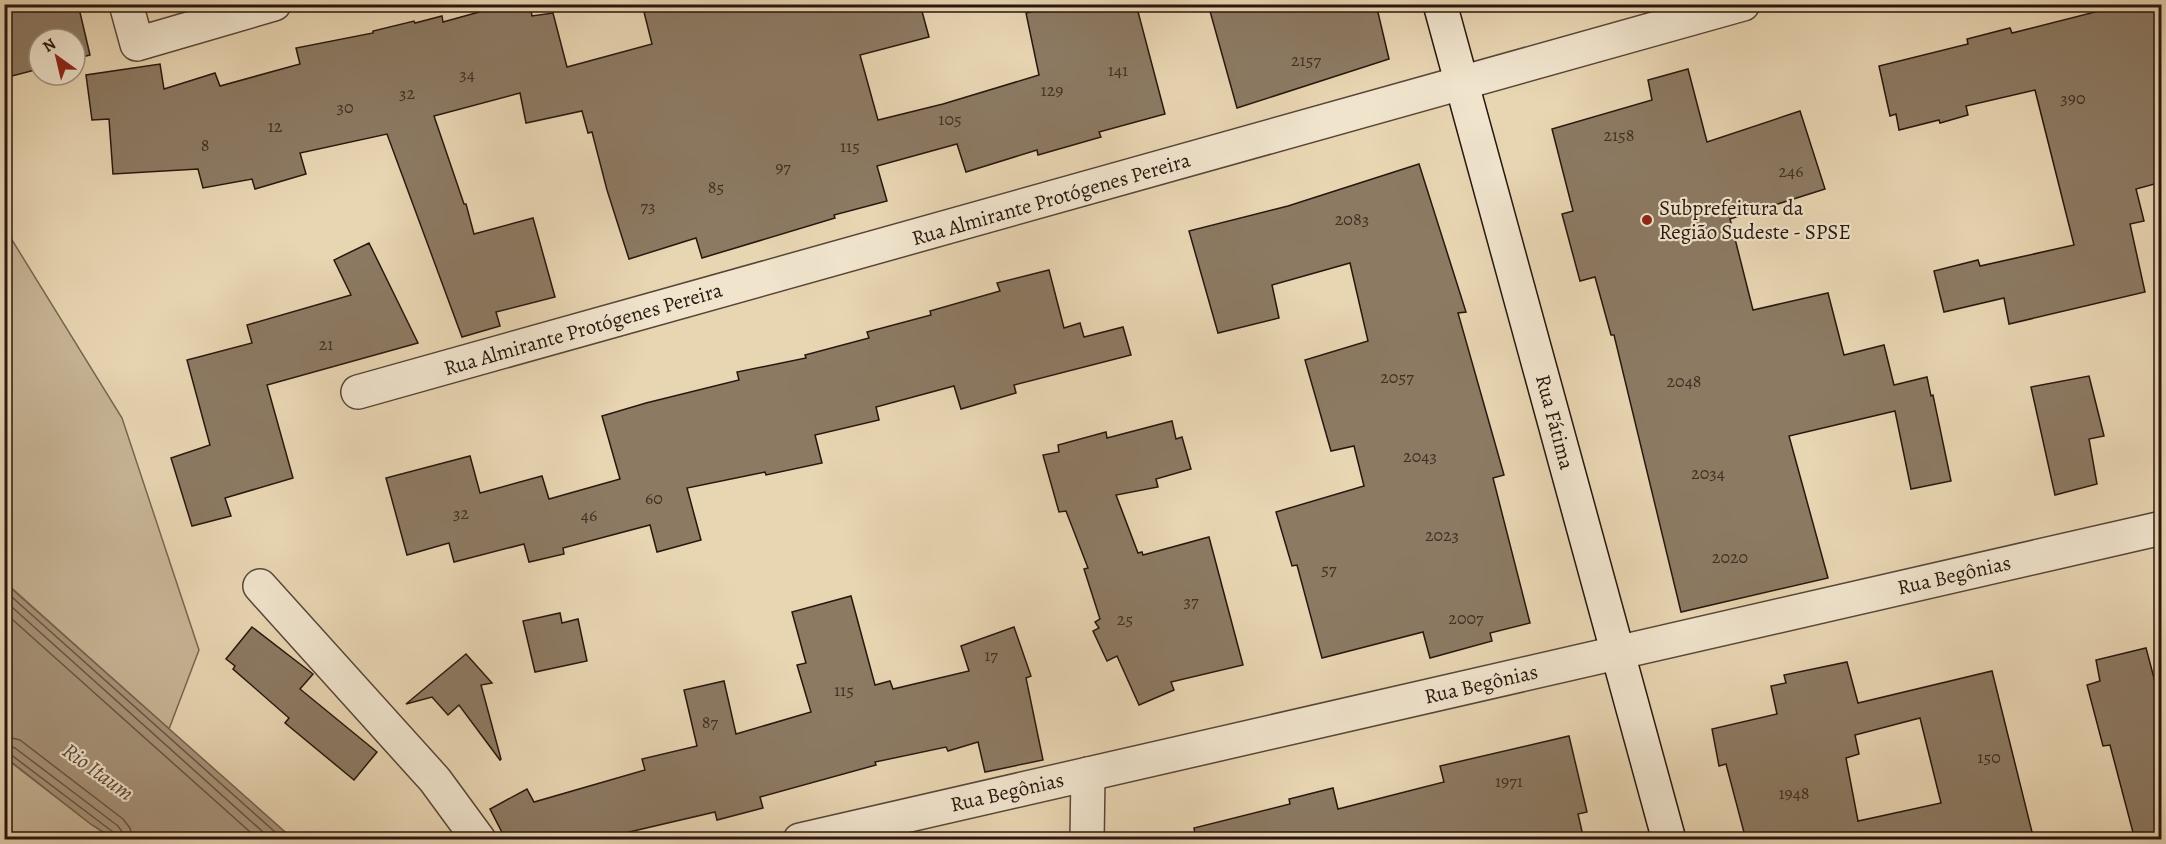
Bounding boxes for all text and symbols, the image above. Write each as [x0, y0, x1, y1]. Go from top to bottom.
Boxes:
north arrow [27, 27, 87, 87]
text: N [38, 33, 60, 58]
house number: 2157 [1291, 48, 1321, 72]
house number: 141 [1108, 58, 1128, 82]
house number: 34 [459, 62, 475, 86]
house number: 129 [1041, 78, 1063, 102]
house number: 32 [399, 81, 415, 105]
house number: 390 [2060, 86, 2086, 110]
house number: 30 [336, 95, 354, 119]
house number: 105 [938, 107, 962, 131]
house number: 12 [268, 114, 283, 138]
house number: 2158 [1603, 123, 1635, 147]
house number: 8 [201, 133, 209, 157]
house number: 115 [840, 134, 860, 158]
street label: Rua Almirante Protógenes Pereira [908, 146, 1194, 252]
house number: 97 [775, 155, 791, 179]
house number: 246 [1778, 159, 1804, 183]
house number: 85 [708, 175, 724, 199]
house number: 73 [640, 194, 656, 218]
place label: Subprefeitura da Região Sudeste - SPSE [1659, 194, 1851, 246]
house number: 2083 [1335, 207, 1369, 231]
marker: Subprefeitura da Região Sudeste - SPSE [1640, 213, 1654, 227]
street label: Rua Almirante Protógenes Pereira [440, 276, 726, 382]
house number: 21 [319, 332, 333, 356]
house number: 2057 [1380, 365, 1414, 389]
house number: 2048 [1666, 369, 1702, 393]
street label: Rua Fátima [1529, 371, 1581, 473]
house number: 2043 [1403, 444, 1437, 468]
house number: 2034 [1691, 461, 1725, 485]
house number: 60 [645, 486, 663, 510]
house number: 32 [453, 501, 469, 525]
house number: 46 [581, 503, 597, 527]
house number: 2023 [1425, 523, 1459, 547]
house number: 2020 [1712, 545, 1748, 569]
street label: Rua Begônias [1894, 548, 2014, 602]
house number: 57 [1321, 557, 1337, 581]
house number: 37 [1183, 589, 1199, 613]
house number: 2007 [1448, 606, 1484, 630]
house number: 25 [1117, 607, 1133, 631]
house number: 17 [984, 643, 998, 667]
street label: Rua Begônias [1421, 657, 1541, 711]
house number: 115 [834, 678, 854, 702]
house number: 87 [702, 710, 719, 734]
water label: Rio Itaum [56, 736, 140, 808]
house number: 150 [1977, 745, 2001, 769]
street label: Rua Begônias [947, 765, 1067, 819]
house number: 1971 [1495, 769, 1523, 793]
house number: 1948 [1778, 781, 1810, 805]

